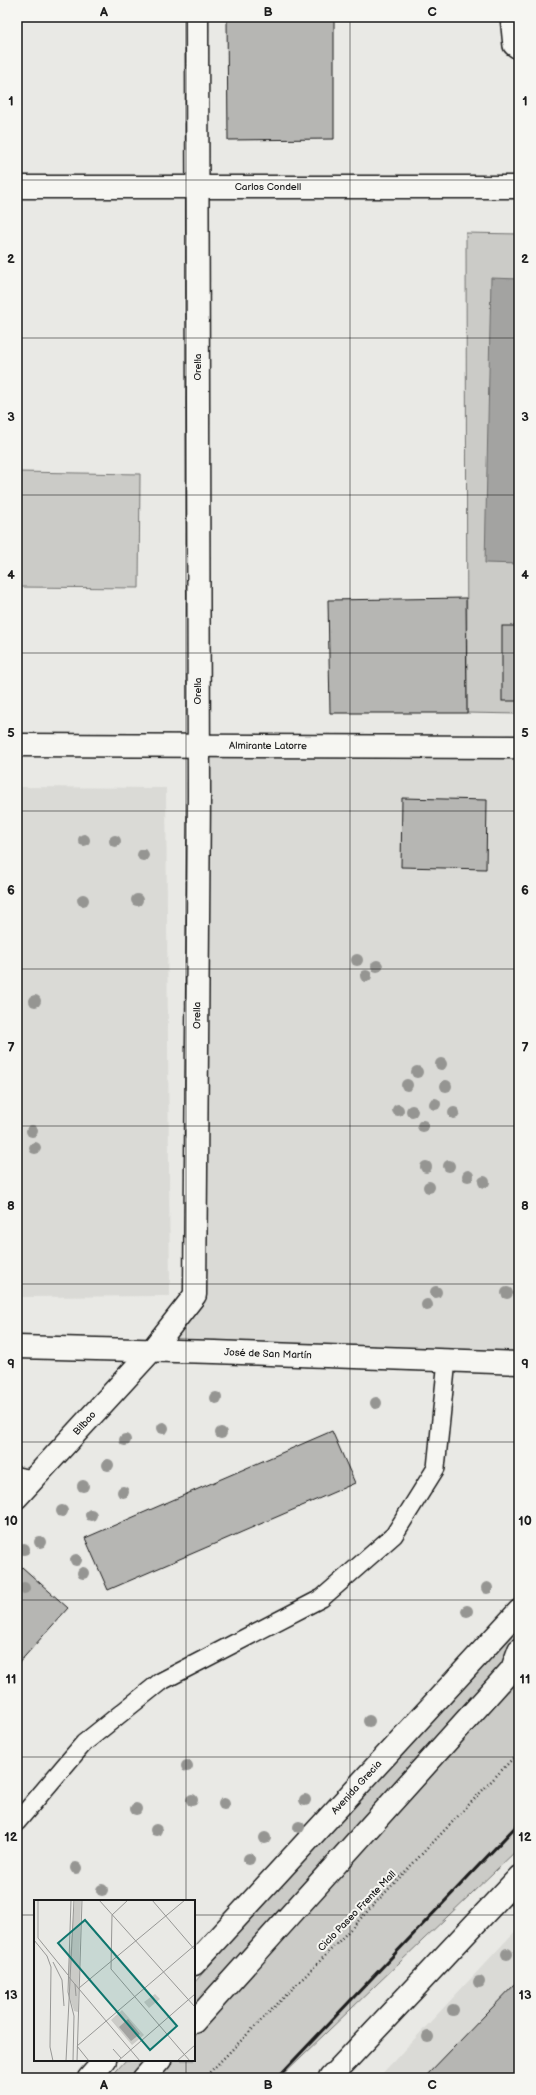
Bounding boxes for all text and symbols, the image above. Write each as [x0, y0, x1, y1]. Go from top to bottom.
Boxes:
text: A [99, 4, 108, 20]
text: B [263, 4, 273, 20]
text: C [427, 4, 437, 20]
text: 1 [8, 93, 14, 109]
text: 1 [522, 93, 528, 109]
street label: Carlos Condell [235, 181, 301, 193]
text: 2 [7, 251, 15, 267]
text: 2 [521, 251, 529, 267]
street label: Orella [192, 353, 204, 381]
text: 3 [7, 409, 15, 425]
text: 3 [521, 409, 529, 425]
text: 4 [7, 567, 15, 583]
text: 4 [521, 567, 529, 583]
street label: Orella [192, 677, 204, 705]
text: 5 [7, 725, 15, 741]
text: 5 [521, 725, 529, 741]
street label: Almirante Latorre [229, 740, 307, 752]
text: 6 [7, 882, 15, 898]
text: 6 [521, 882, 529, 898]
street label: Orella [191, 1002, 203, 1029]
text: 7 [7, 1040, 15, 1056]
text: 7 [521, 1040, 529, 1056]
text: 8 [7, 1198, 15, 1214]
text: 8 [521, 1198, 529, 1214]
street label: José de San Martín [224, 1346, 312, 1362]
text: 9 [7, 1356, 15, 1372]
text: 9 [521, 1356, 529, 1372]
street label: Bilbao [71, 1409, 99, 1438]
text: 10 [4, 1513, 18, 1529]
text: 10 [518, 1513, 532, 1529]
text: 11 [6, 1671, 16, 1687]
text: 11 [520, 1671, 530, 1687]
street label: Avenida Grecia [329, 1758, 384, 1817]
text: 12 [4, 1829, 18, 1845]
text: 12 [518, 1829, 532, 1845]
street label: Ciclo Paseo Frente Mall [315, 1868, 399, 1954]
inset map [34, 1900, 195, 2061]
text: 13 [4, 1987, 18, 2003]
text: 13 [518, 1987, 532, 2003]
text: A [99, 2077, 108, 2093]
text: B [263, 2077, 273, 2093]
text: C [427, 2077, 437, 2093]

